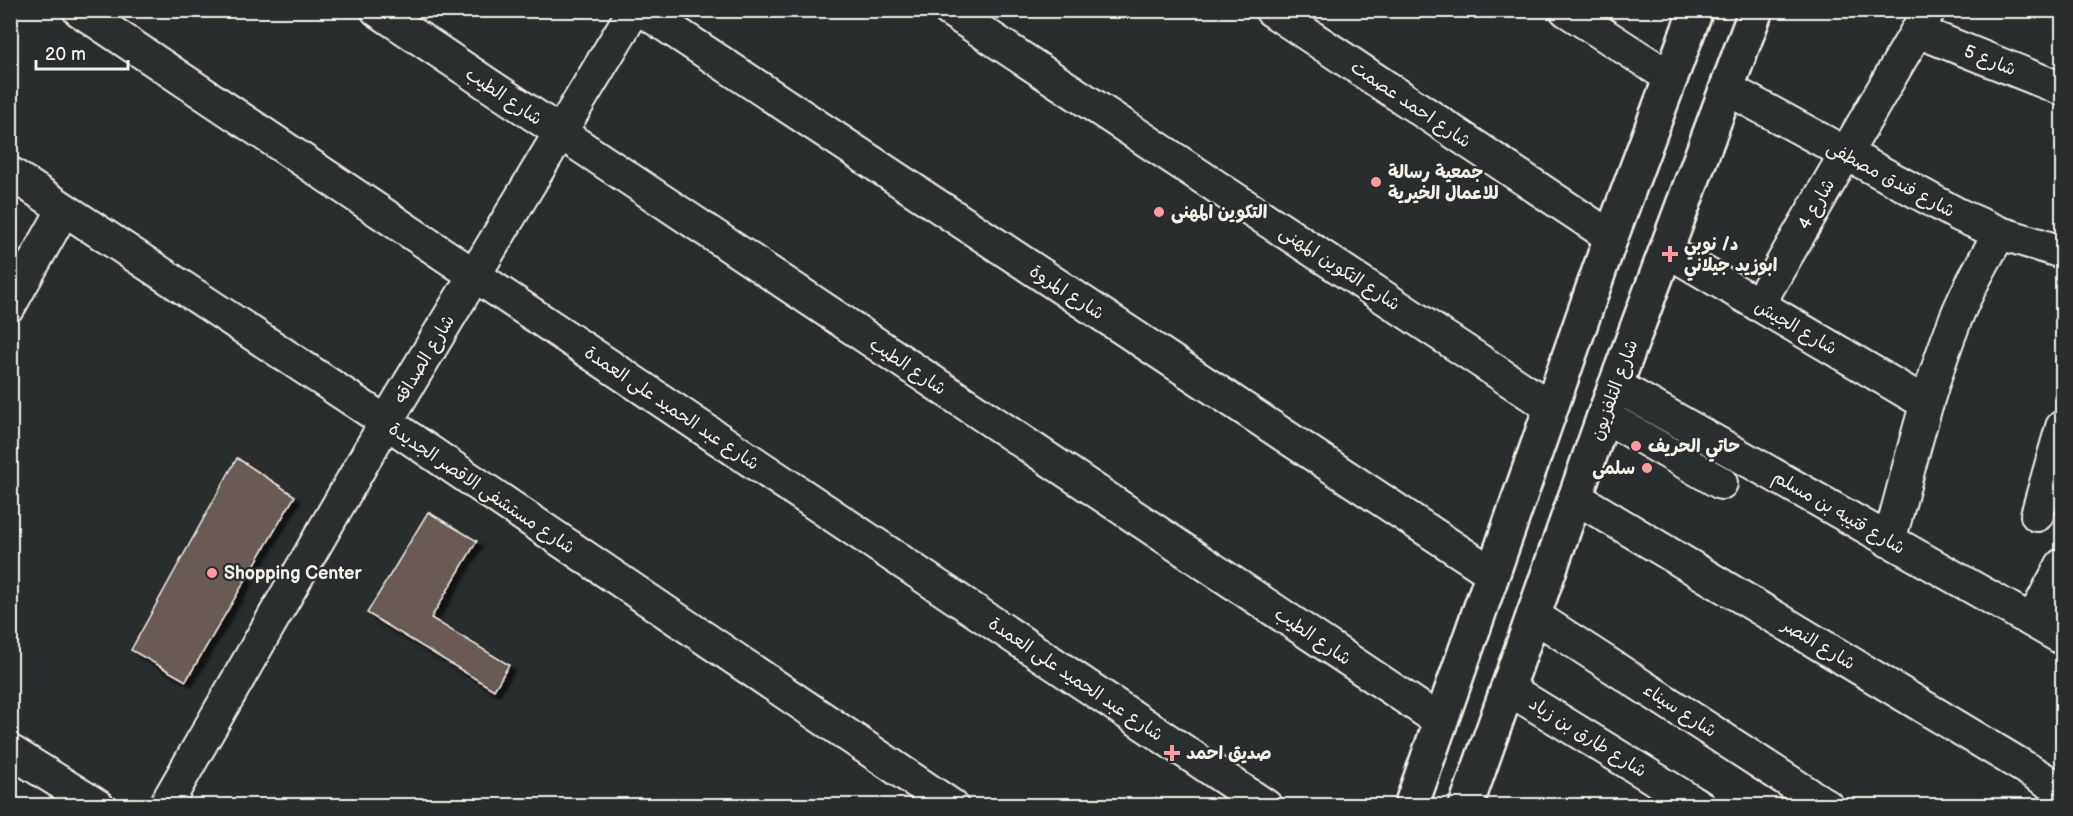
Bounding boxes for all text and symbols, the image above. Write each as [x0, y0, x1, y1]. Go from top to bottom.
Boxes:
scale bar [36, 33, 128, 71]
street label: شارع 5 [1960, 41, 2019, 81]
text: 20 m [45, 44, 86, 65]
street label: شارع احمد عصمت [1346, 57, 1475, 153]
street label: شارع الطيب [461, 63, 546, 131]
street label: شارع فندق مصطفى [1823, 137, 1958, 223]
place label: جمعية رسالة للاعمال الخيرية [1388, 162, 1499, 204]
marker: جمعية رسالة للاعمال الخيرية [1369, 175, 1383, 189]
street label: شارع 4 [1794, 175, 1840, 234]
place label: التكوين المهنى [1171, 202, 1267, 224]
marker: التكوين المهنى [1152, 205, 1166, 219]
street label: شارع التكوين المهنى [1275, 222, 1404, 316]
place label: د/ نوبي ابوزيد جيلاني [1684, 234, 1777, 281]
marker: د/ نوبي ابوزيد جيلاني [1661, 245, 1679, 263]
street label: شارع المروة [1025, 261, 1108, 325]
street label: شارع الجيش [1751, 296, 1840, 360]
street label: شارع الصداقه [390, 311, 460, 408]
street label: شارع الطيب [865, 333, 950, 401]
street label: شارع التلفزيون [1587, 337, 1643, 444]
street label: شارع عبد الحميد على العمدة [580, 342, 763, 476]
street label: شارع مستشفى الاقصر الجديدة [384, 418, 579, 559]
place label: حاتي الحريف [1648, 436, 1740, 462]
marker: حاتي الحريف [1629, 439, 1643, 453]
place label: سلمى [1592, 458, 1635, 480]
marker: سلمى [1640, 461, 1654, 475]
street label: شارع قتيبه بن مسلم [1768, 466, 1908, 561]
place label: Shopping Center [224, 563, 362, 584]
marker: Shopping Center [205, 566, 219, 580]
street label: شارع الطيب [1270, 603, 1355, 671]
street label: شارع عبد الحميد على العمدة [984, 613, 1167, 747]
street label: شارع النصر [1776, 613, 1859, 675]
street label: شارع سيناء [1639, 679, 1720, 743]
street label: شارع طارق بن زياد [1525, 693, 1650, 783]
place label: صديق احمد [1186, 743, 1271, 764]
marker: صديق احمد [1163, 744, 1181, 762]

